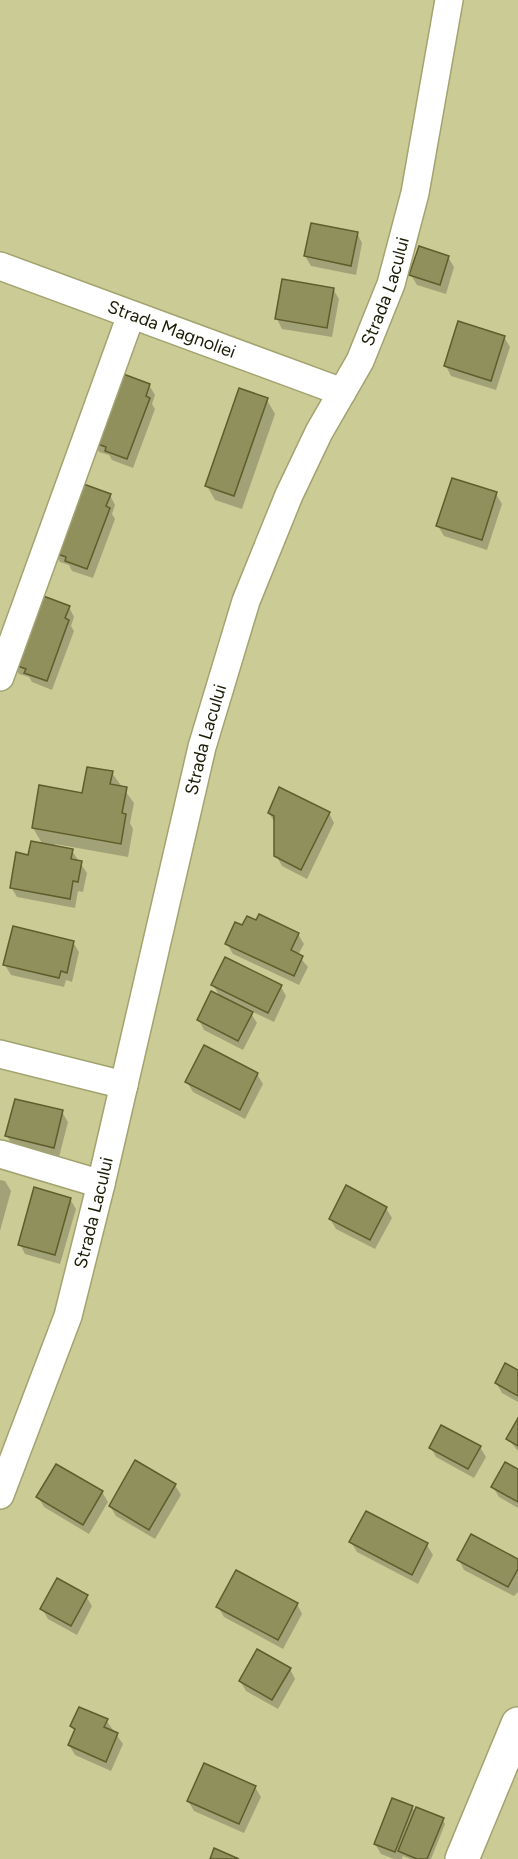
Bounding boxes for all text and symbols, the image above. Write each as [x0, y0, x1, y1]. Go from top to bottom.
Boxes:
street label: Strada Lacului [356, 235, 414, 349]
street label: Strada Magnoliei [105, 296, 239, 363]
street label: Strada Lacului [180, 682, 231, 797]
street label: Strada Lacului [69, 1155, 118, 1271]

